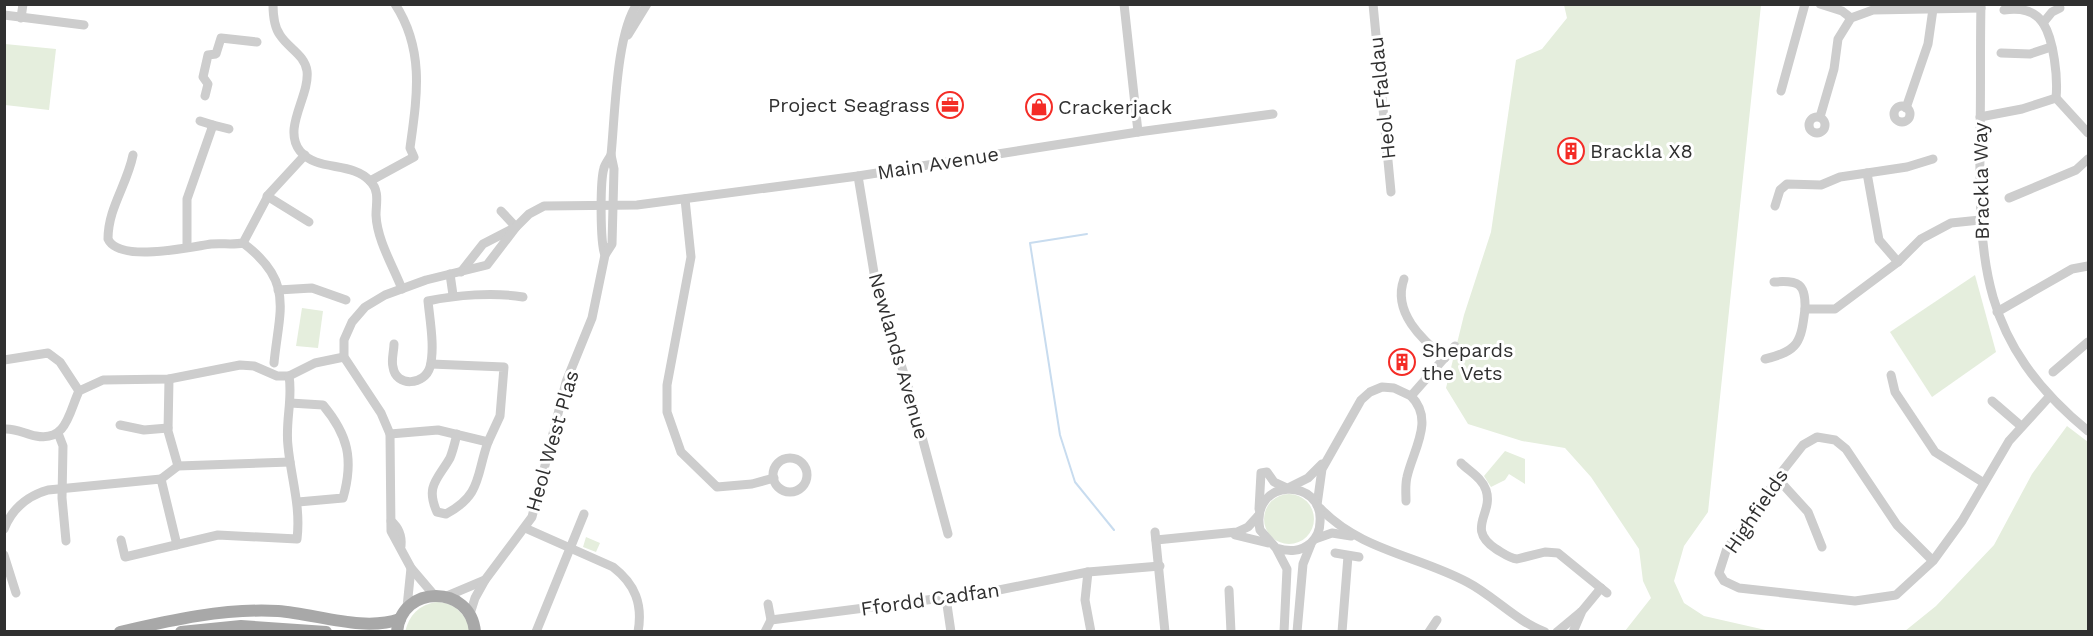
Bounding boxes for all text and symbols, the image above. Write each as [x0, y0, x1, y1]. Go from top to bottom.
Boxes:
street label: Heol Ffaldau [1364, 35, 1400, 161]
office icon: Project Seagrass [935, 90, 965, 120]
shop icon: Crackerjack [1024, 92, 1054, 122]
place label: Project Seagrass [768, 93, 930, 117]
place label: Crackerjack [1058, 95, 1172, 119]
street label: Brackla Way [1968, 121, 1994, 240]
building icon: Brackla X8 [1556, 136, 1586, 166]
place label: Brackla X8 [1590, 139, 1693, 163]
street label: Main Avenue [876, 142, 1000, 184]
street label: Newlands Avenue [864, 270, 934, 442]
place label: Shepards the Vets [1422, 338, 1514, 385]
building icon: Shepards the Vets [1387, 347, 1417, 377]
street label: Heol West Plas [520, 368, 584, 514]
street label: Highfields [1719, 464, 1793, 558]
street label: Ffordd Cadfan [859, 577, 1001, 621]

